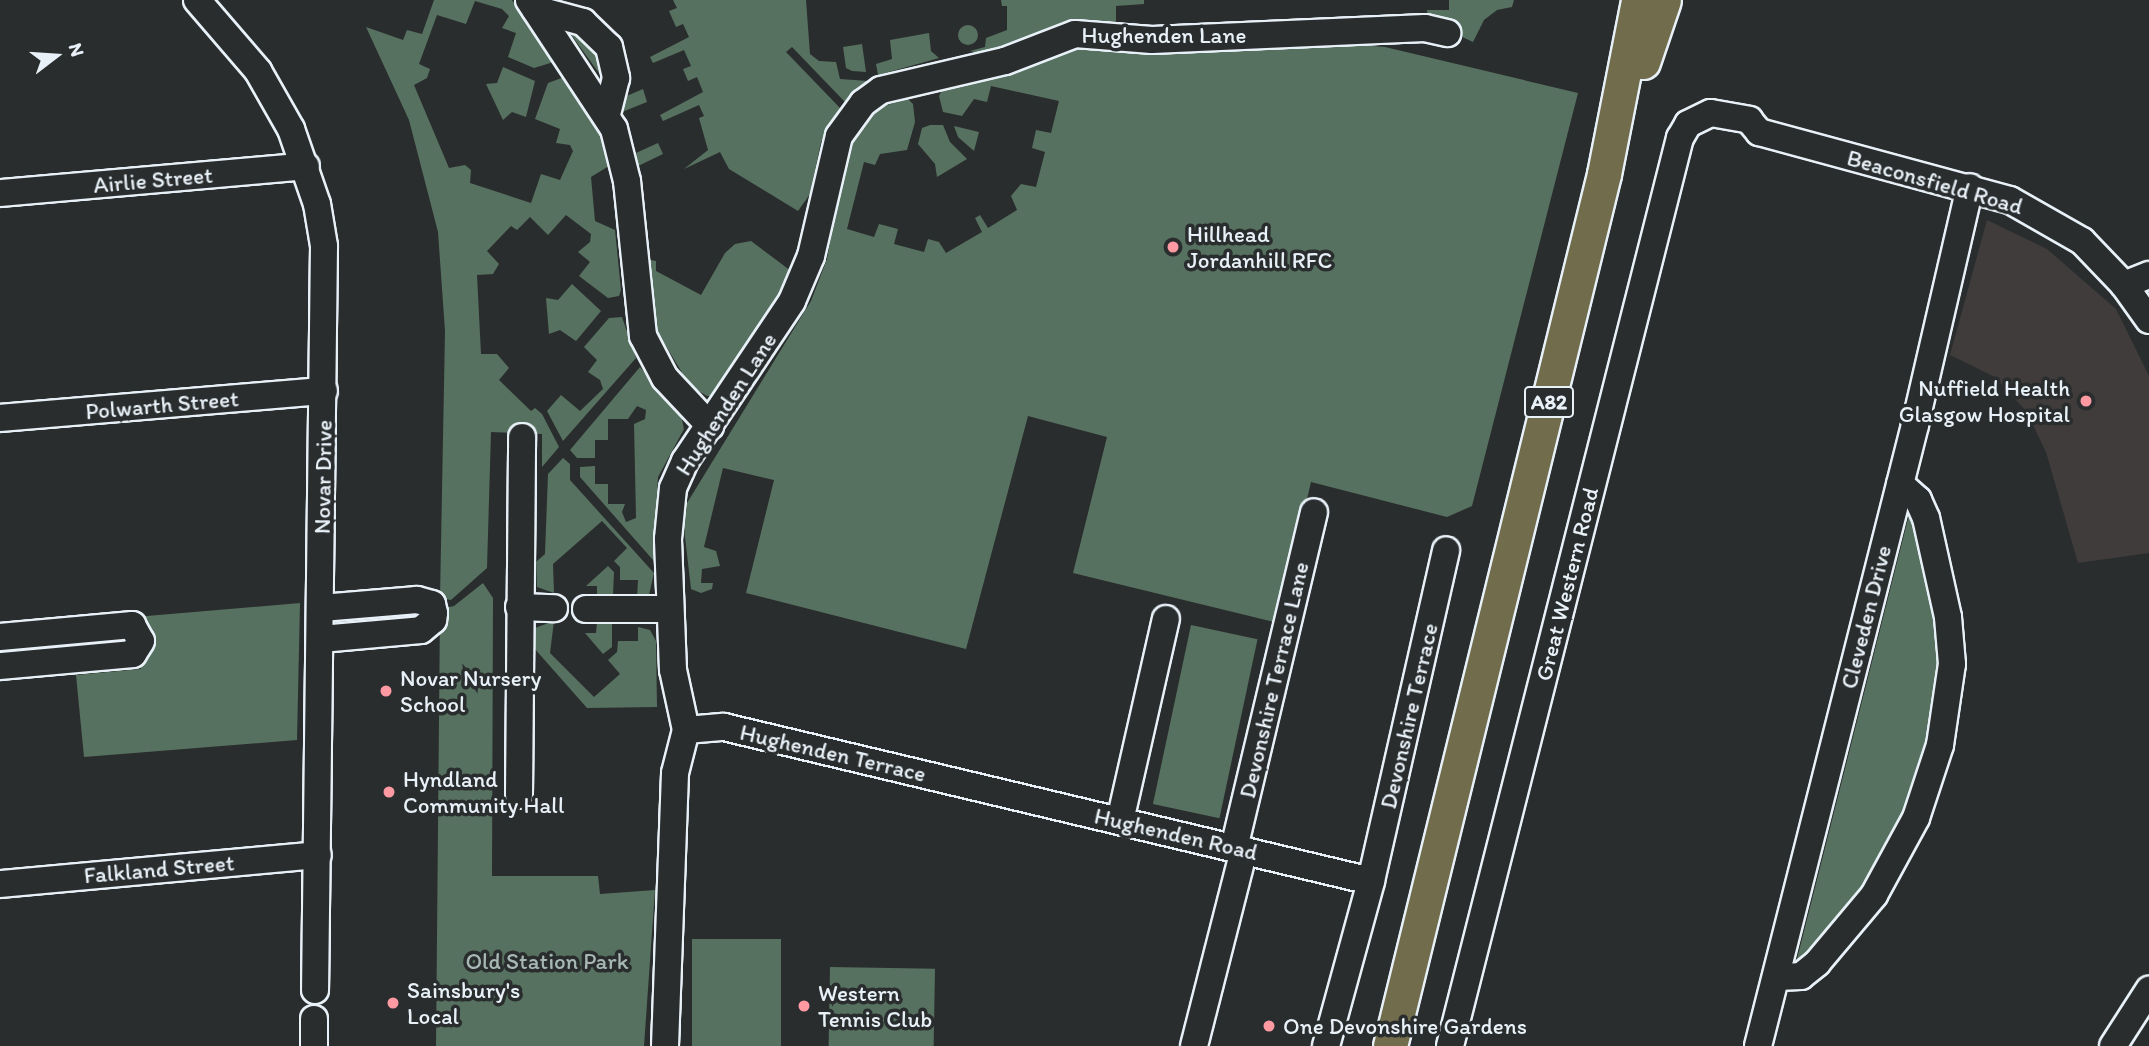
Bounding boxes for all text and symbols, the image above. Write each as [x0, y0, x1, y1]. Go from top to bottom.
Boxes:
north arrow [21, 21, 91, 91]
street label: Hughenden Lane [1082, 21, 1246, 49]
text: N [64, 40, 89, 59]
street label: Beaconsfield Road [1844, 144, 2026, 220]
street label: Airlie Street [92, 161, 214, 199]
place label: Hillhead Jordanhill RFC [1187, 220, 1332, 274]
marker: Hillhead Jordanhill RFC [1165, 239, 1181, 255]
street label: Hughenden Lane [670, 327, 782, 481]
place label: Nuffield Health Glasgow Hospital [1899, 374, 2070, 428]
road number: A82 [1523, 384, 1575, 420]
street label: Polwarth Street [84, 385, 240, 425]
marker: Nuffield Health Glasgow Hospital [2076, 391, 2096, 411]
street label: Novar Drive [308, 419, 338, 535]
street label: Great Western Road [1530, 485, 1604, 683]
street label: Cleveden Drive [1835, 542, 1897, 692]
street label: Devonshire Terrace Lane [1234, 560, 1314, 800]
street label: Devonshire Terrace [1375, 622, 1443, 810]
place label: Novar Nursery School [400, 664, 542, 718]
marker: Novar Nursery School [378, 683, 394, 699]
street label: Hughenden Terrace [737, 718, 929, 788]
place label: Hyndland Community Hall [403, 765, 564, 819]
marker: Hyndland Community Hall [381, 784, 397, 800]
street label: Hughenden Road [1092, 802, 1260, 866]
street label: Falkland Street [83, 849, 235, 889]
park label: Old Station Park [465, 947, 629, 975]
place label: Sainsbury's Local [407, 976, 520, 1030]
place label: Western Tennis Club [818, 979, 932, 1033]
marker: Sainsbury's Local [385, 995, 401, 1011]
marker: Western Tennis Club [796, 998, 812, 1014]
place label: One Devonshire Gardens [1283, 1012, 1526, 1040]
marker: One Devonshire Gardens [1261, 1018, 1277, 1034]

